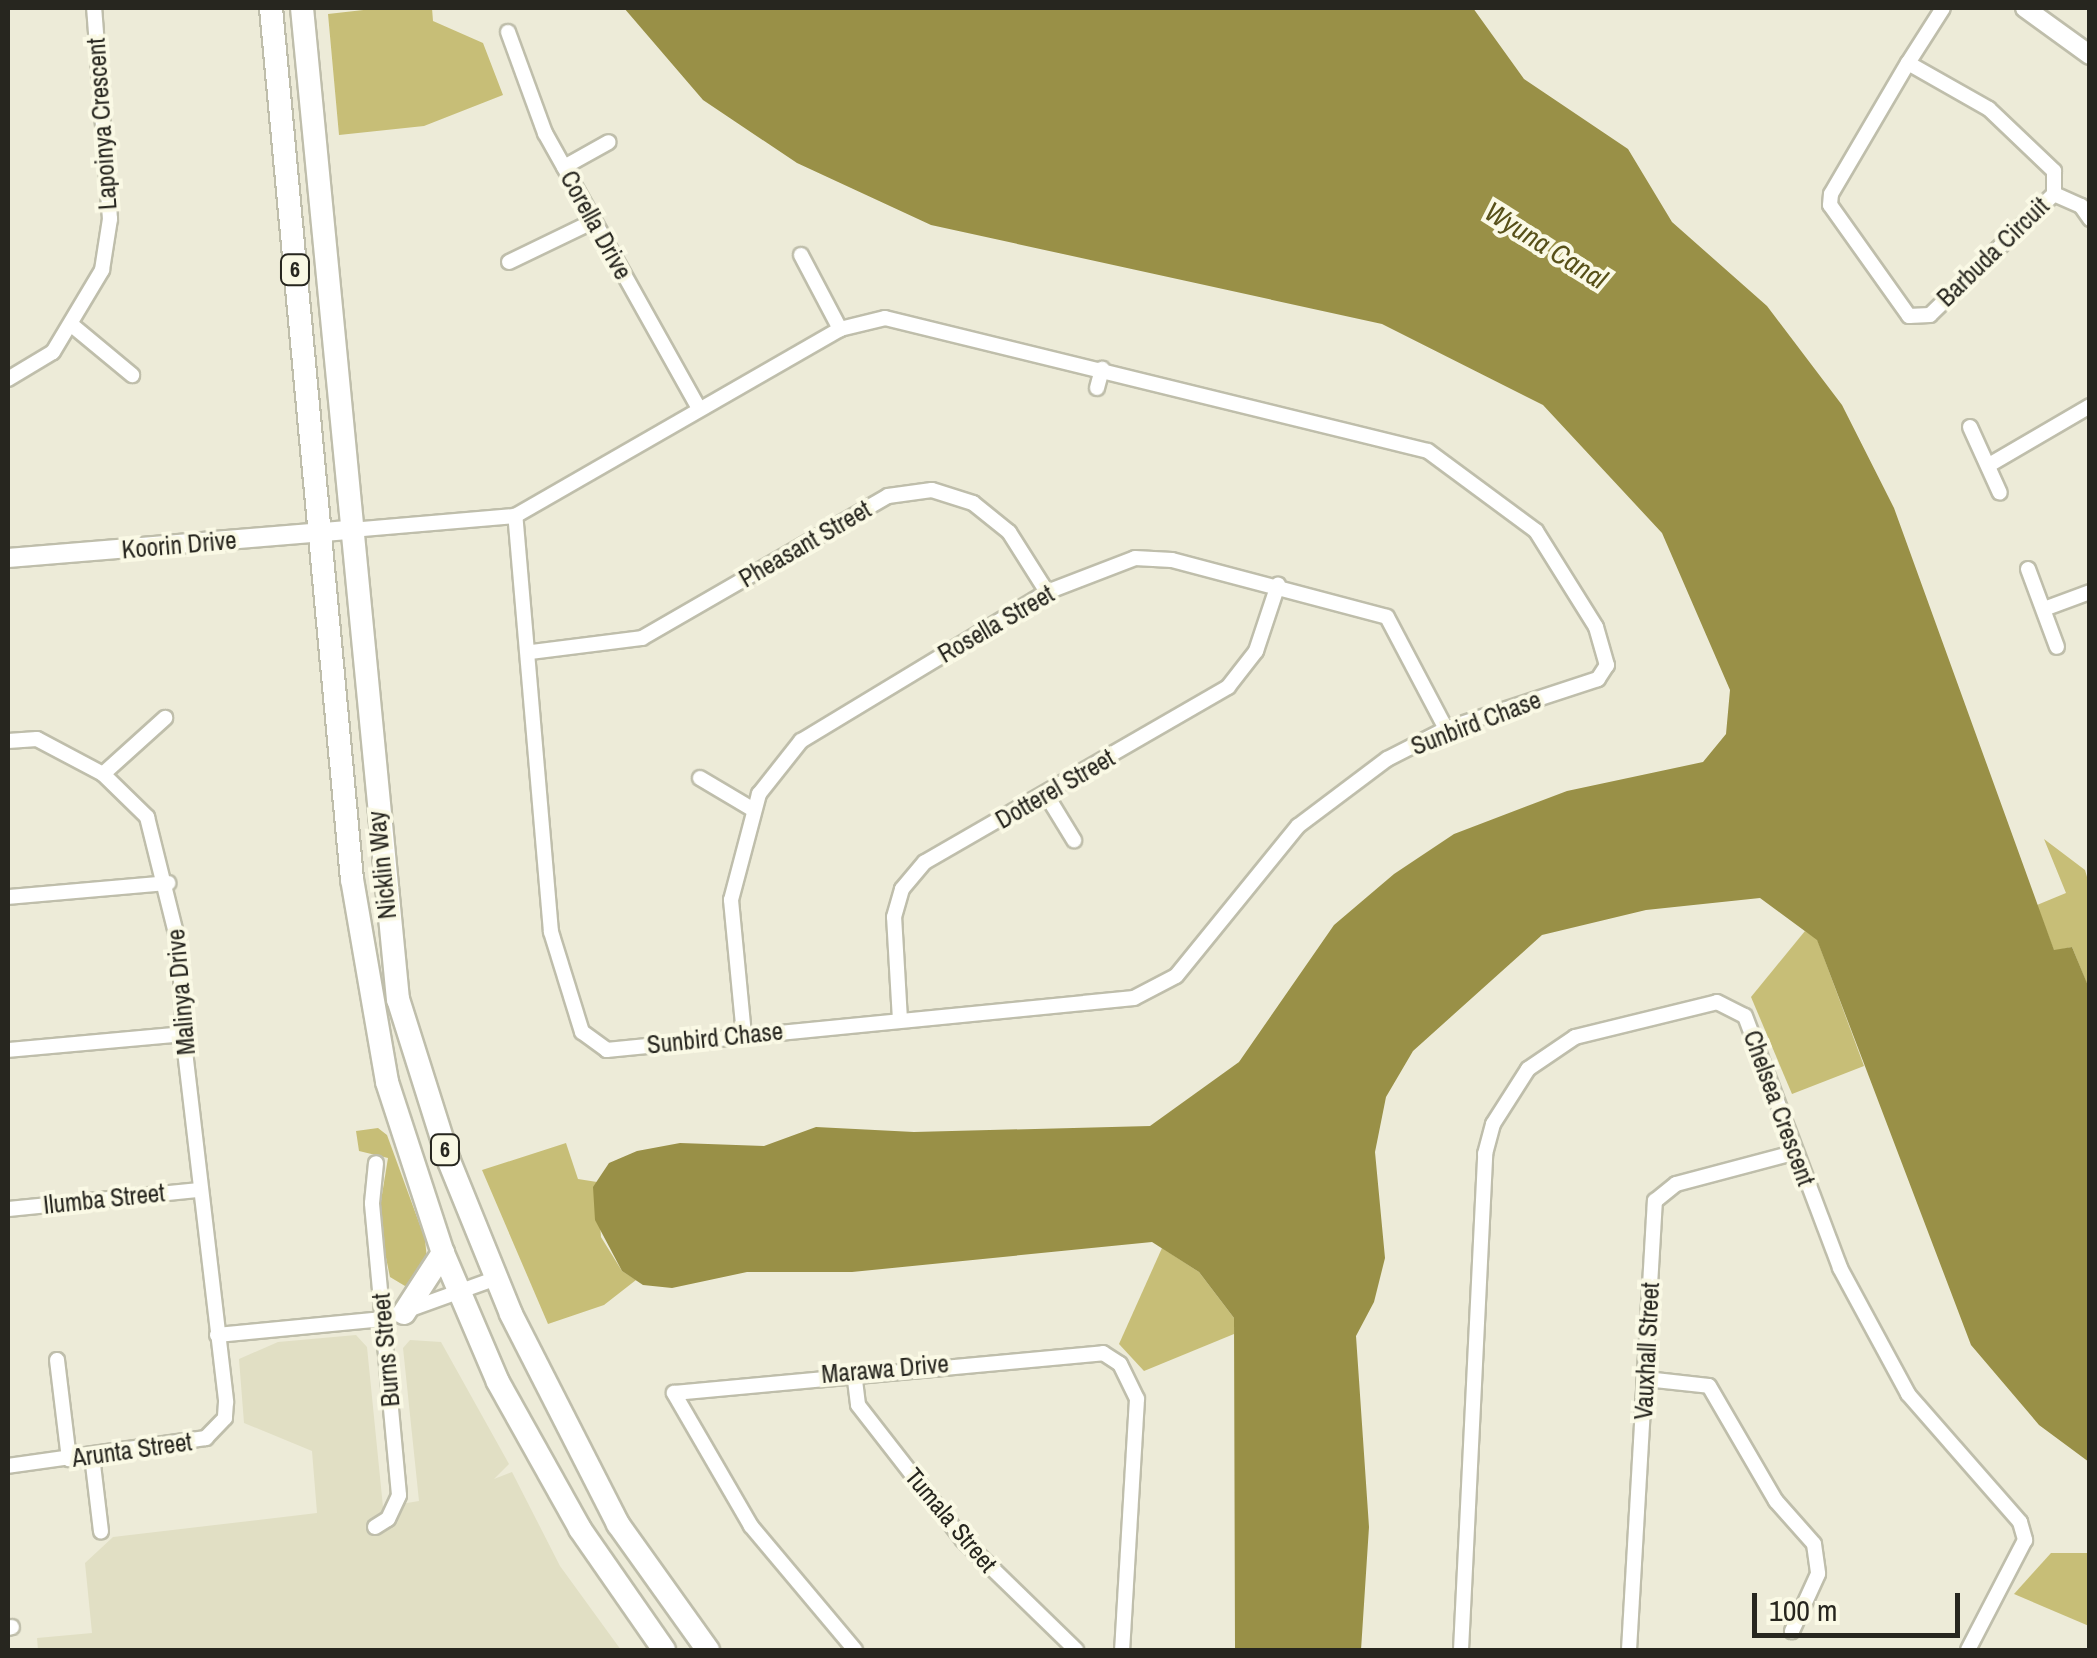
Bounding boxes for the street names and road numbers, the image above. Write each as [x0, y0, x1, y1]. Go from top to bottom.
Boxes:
street label: Lapoinya Crescent [81, 37, 123, 211]
street label: Corella Drive [554, 165, 638, 285]
street label: Barbuda Circuit [1931, 191, 2055, 313]
road number: 6 [278, 253, 312, 287]
street label: Pheasant Street [734, 494, 876, 594]
street label: Koorin Drive [120, 525, 238, 565]
street label: Rosella Street [933, 579, 1059, 669]
street label: Sunbird Chase [1407, 684, 1545, 762]
street label: Dotterel Street [990, 743, 1120, 835]
street label: Nicklin Way [361, 809, 403, 921]
street label: Malinya Drive [161, 928, 201, 1056]
street label: Sunbird Chase [645, 1016, 785, 1060]
street label: Chelsea Crescent [1737, 1026, 1821, 1190]
road number: 6 [428, 1133, 462, 1167]
street label: Ilumba Street [42, 1178, 166, 1220]
street label: Vauxhall Street [1628, 1282, 1666, 1420]
street label: Burns Street [366, 1292, 406, 1408]
street label: Marawa Drive [820, 1348, 950, 1390]
street label: Arunta Street [70, 1427, 194, 1473]
street label: Tumala Street [899, 1462, 1003, 1578]

